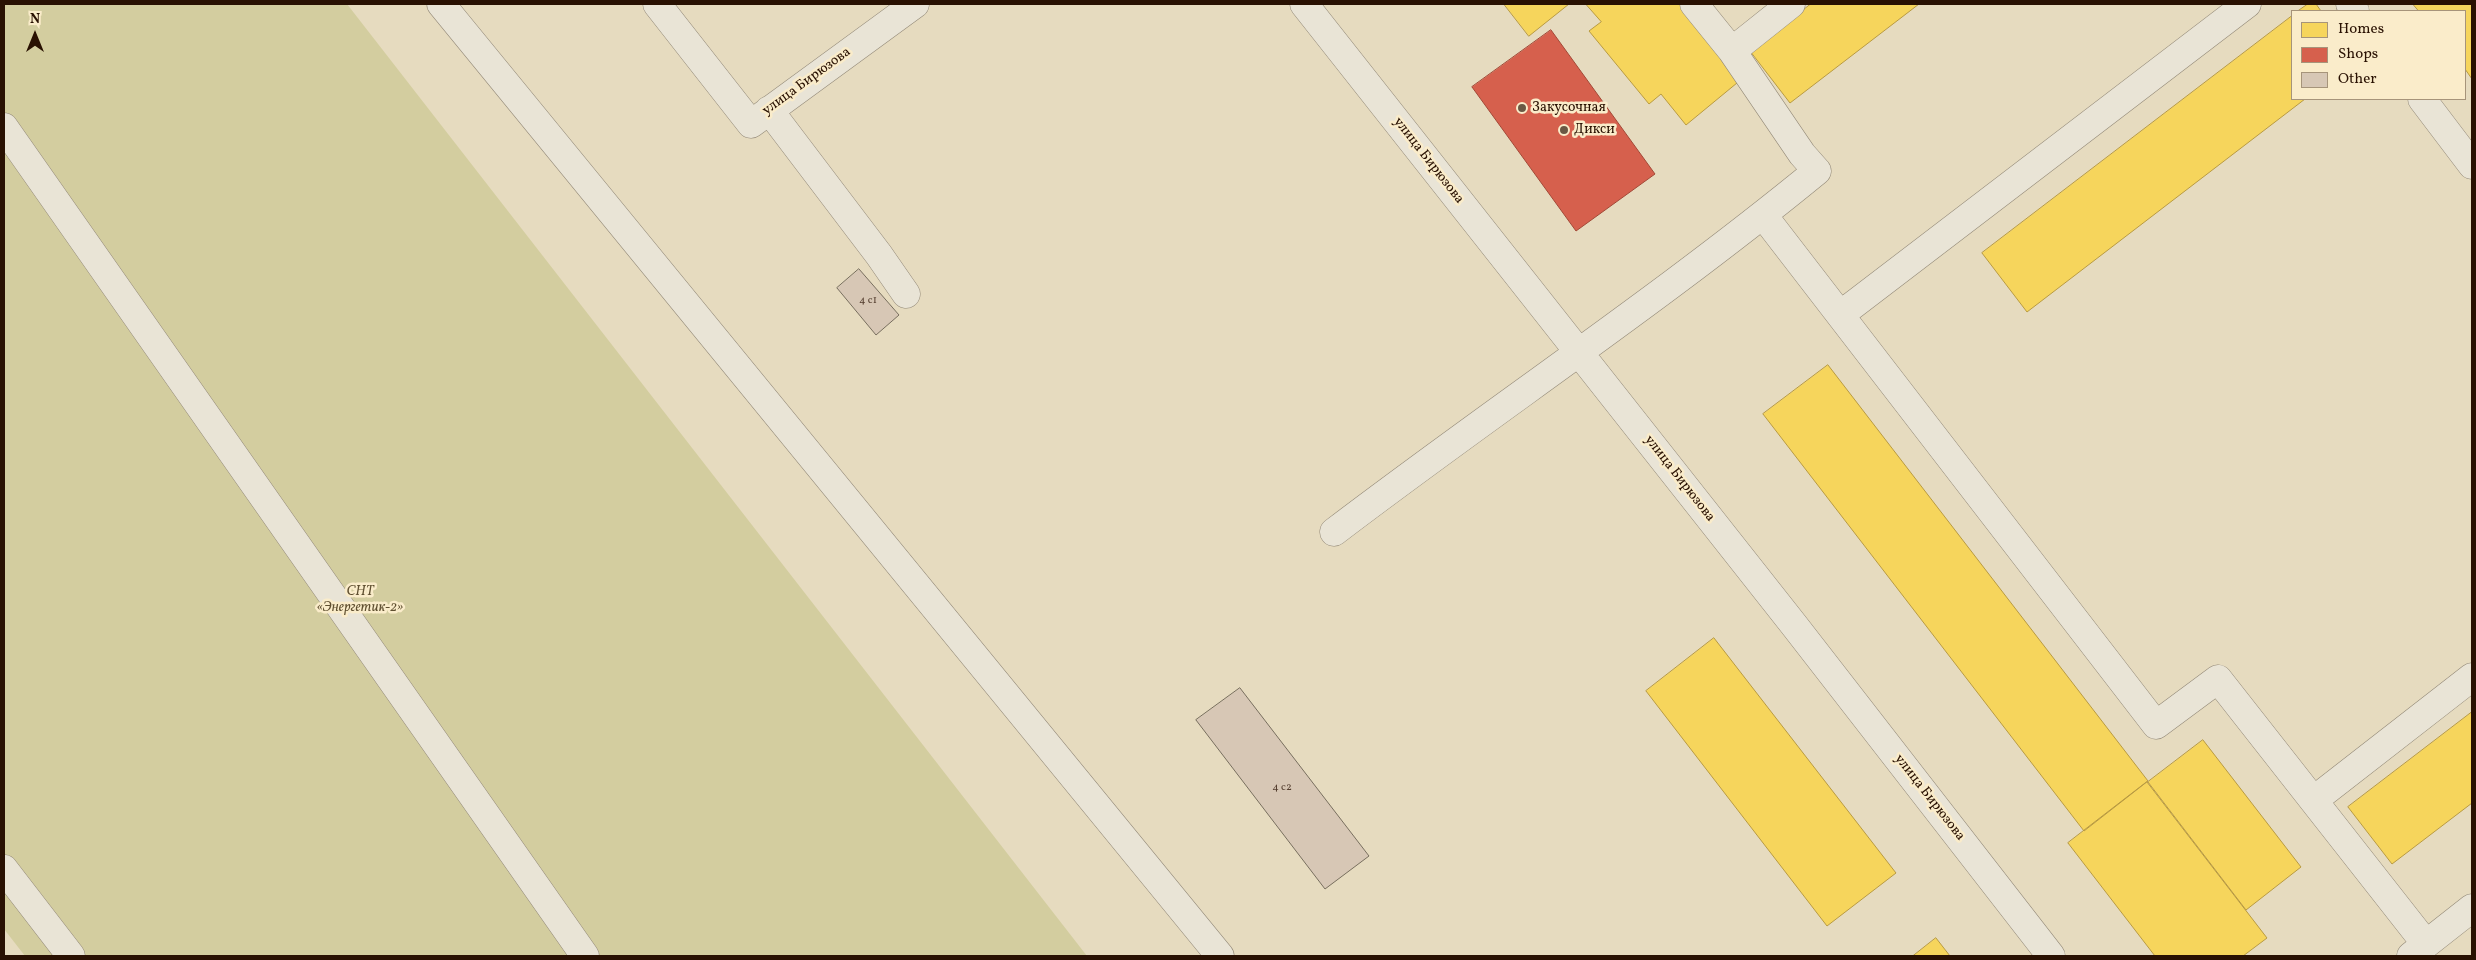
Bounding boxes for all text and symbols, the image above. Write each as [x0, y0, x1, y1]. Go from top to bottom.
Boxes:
north arrow [10, 10, 60, 60]
text: N [30, 10, 40, 29]
legend [2291, 10, 2466, 100]
text: Homes [2338, 19, 2384, 40]
street label: улица Бирюзова [760, 44, 854, 120]
text: Shops [2338, 44, 2378, 65]
text: Other [2338, 69, 2377, 90]
place label: Закусочная [1532, 100, 1606, 116]
marker: Закусочная [1516, 102, 1528, 114]
street label: улица Бирюзова [1389, 114, 1467, 208]
place label: Дикси [1574, 122, 1615, 138]
marker: Дикси [1558, 124, 1570, 136]
house number: 4 с1 [859, 294, 877, 308]
street label: улица Бирюзова [1640, 432, 1718, 526]
park label: СНТ «Энергетик-2» [317, 584, 403, 616]
street label: улица Бирюзова [1890, 751, 1968, 845]
house number: 4 с2 [1272, 781, 1292, 795]

